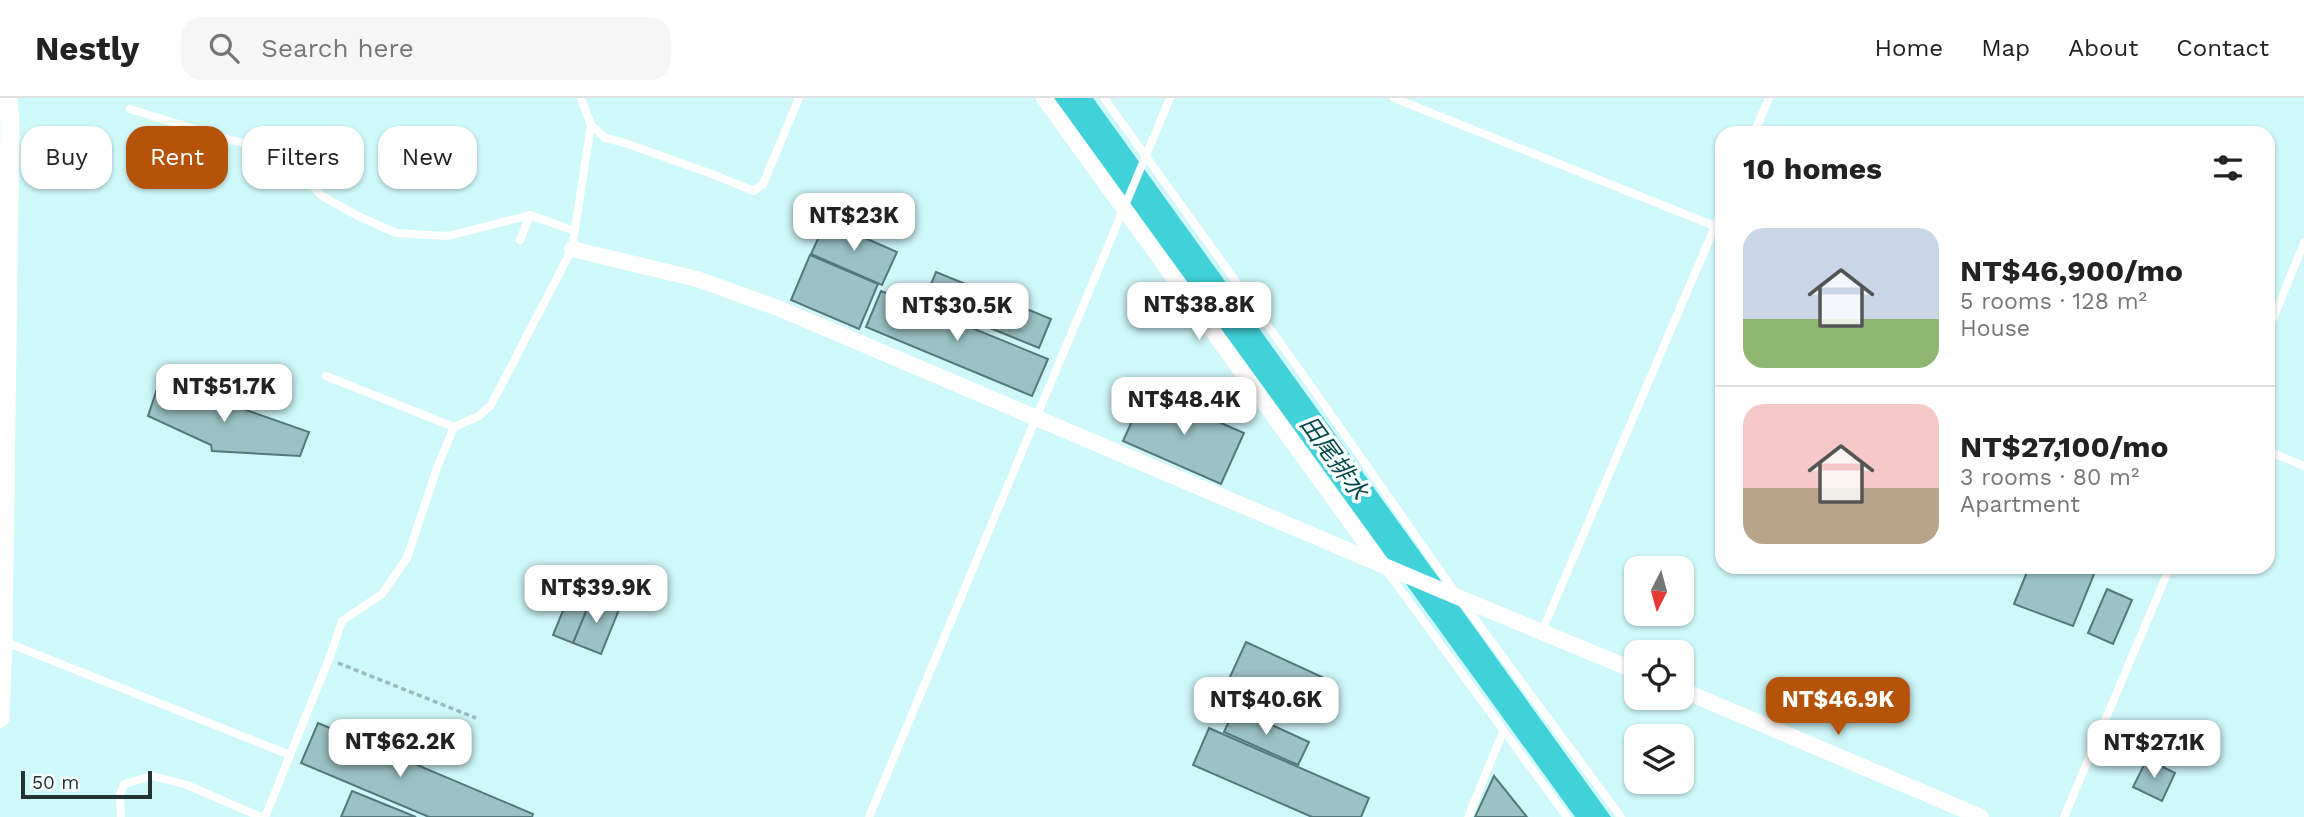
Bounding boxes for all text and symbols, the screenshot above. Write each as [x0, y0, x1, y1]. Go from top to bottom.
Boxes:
search box [181, 17, 671, 80]
text: Nestly [35, 29, 139, 68]
icon: search [205, 29, 243, 67]
text: Search here [261, 33, 414, 63]
text: Home [1875, 34, 1943, 62]
text: Map [1981, 34, 2030, 62]
text: About [2068, 34, 2138, 62]
text: Contact [2176, 34, 2269, 62]
chip: Buy [21, 126, 112, 189]
chip: Rent [126, 126, 228, 189]
chip: Filters [242, 126, 364, 189]
chip: New [378, 126, 477, 189]
icon: filters [2209, 149, 2247, 187]
text: 10 homes [1743, 151, 1882, 186]
pin: NT$23K [797, 194, 911, 253]
text: NT$23K [809, 202, 899, 229]
text: NT$46,900/mo [1960, 253, 2183, 288]
icon: home [1799, 256, 1883, 340]
pin: NT$38.8K [1127, 282, 1271, 342]
pin: NT$30.5K [885, 284, 1029, 343]
text: 5 rooms · 128 m² [1960, 288, 2147, 315]
text: NT$38.8K [1143, 291, 1255, 318]
text: NT$30.5K [902, 292, 1012, 319]
text: House [1960, 315, 2030, 342]
pin: NT$51.7K [152, 364, 296, 424]
text: NT$51.7K [172, 373, 276, 400]
pin: NT$48.4K [1112, 378, 1256, 437]
text: NT$48.4K [1127, 386, 1241, 413]
water label: 田尾排水 [1294, 411, 1374, 506]
text: NT$27,100/mo [1960, 429, 2168, 464]
icon: home [1799, 432, 1883, 516]
text: 3 rooms · 80 m² [1960, 464, 2139, 491]
text: Apartment [1960, 491, 2080, 518]
north arrow [1624, 556, 1694, 626]
map controls [1624, 556, 1694, 794]
pin: NT$39.9K [524, 566, 668, 625]
text: NT$39.9K [541, 574, 651, 601]
button: locate [1624, 640, 1694, 710]
pin: NT$40.6K [1194, 678, 1338, 737]
pin: NT$46.9K [1766, 678, 1910, 737]
text: NT$40.6K [1210, 686, 1322, 713]
text: NT$46.9K [1782, 686, 1894, 713]
pin: NT$62.2K [328, 720, 472, 779]
pin: NT$27.1K [2082, 720, 2226, 780]
button: layers [1624, 724, 1694, 794]
text: NT$62.2K [345, 728, 455, 755]
text: NT$27.1K [2103, 729, 2205, 756]
scale bar [21, 768, 152, 800]
text: 50 m [32, 771, 79, 794]

